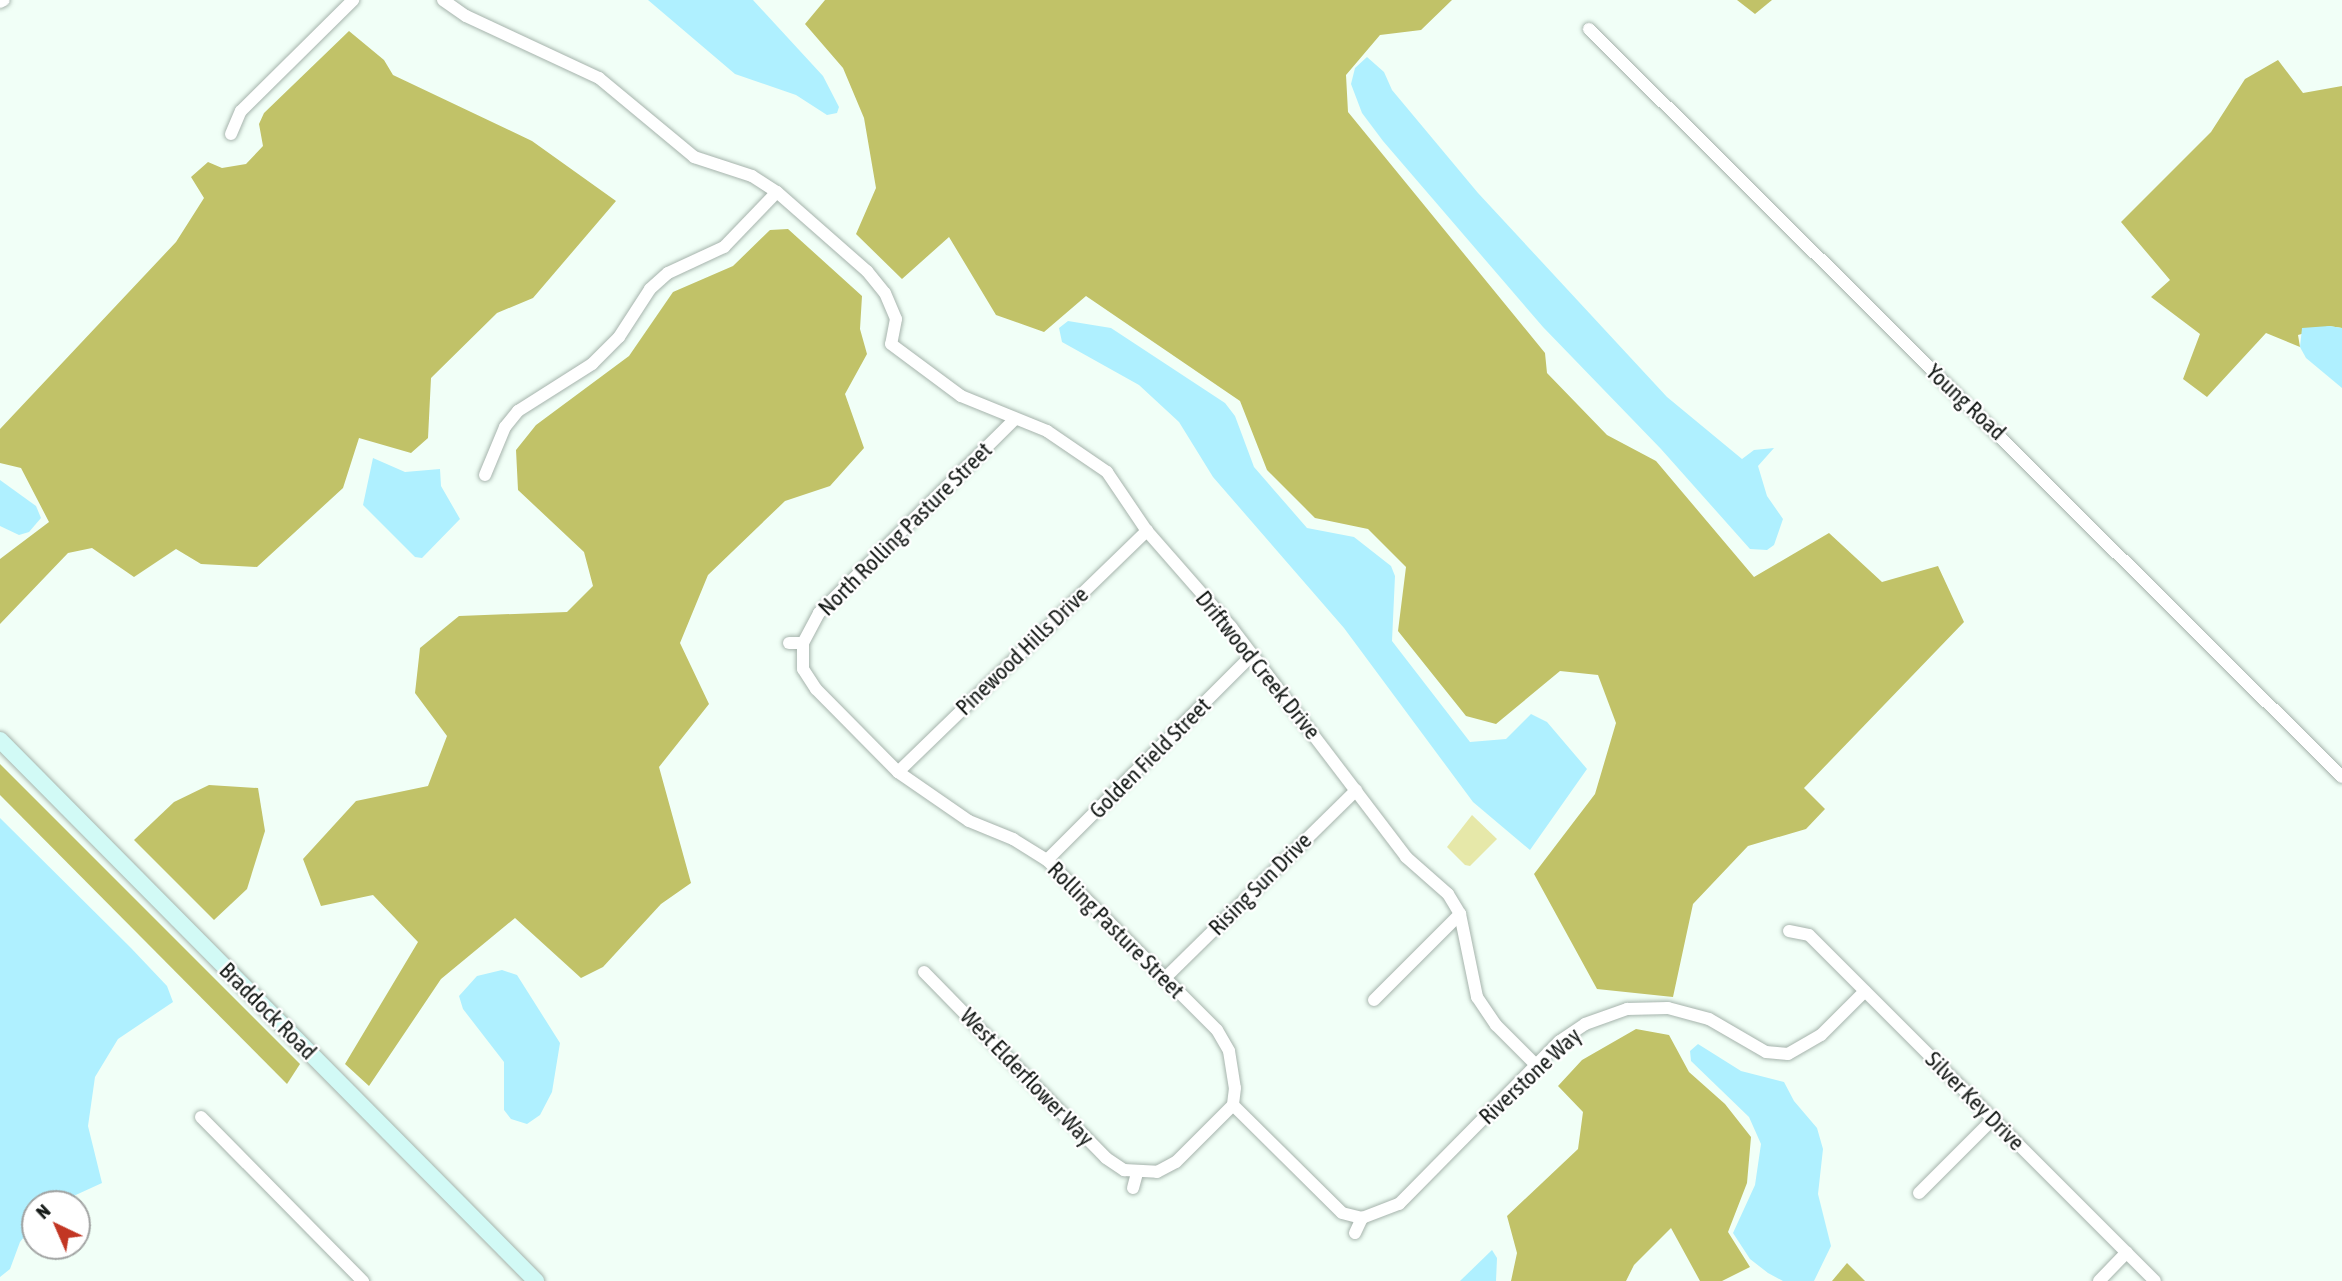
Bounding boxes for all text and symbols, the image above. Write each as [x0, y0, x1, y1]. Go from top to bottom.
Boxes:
street label: Young Road [1920, 358, 2012, 446]
street label: North Rolling Pasture Street [812, 436, 998, 622]
street label: Pinewood Hills Drive [950, 581, 1094, 721]
street label: Driftwood Creek Drive [1190, 585, 1326, 745]
street label: Golden Field Street [1084, 692, 1216, 824]
street label: Rising Sun Drive [1203, 827, 1317, 941]
street label: Rolling Pasture Street [1042, 856, 1190, 1004]
street label: Braddock Road [214, 957, 322, 1065]
street label: West Elderflower Way [954, 1002, 1100, 1152]
street label: Riverstone Way [1473, 1022, 1587, 1130]
street label: Silver Key Drive [1920, 1046, 2030, 1156]
north arrow [21, 1190, 91, 1260]
text: N [31, 1200, 54, 1223]

